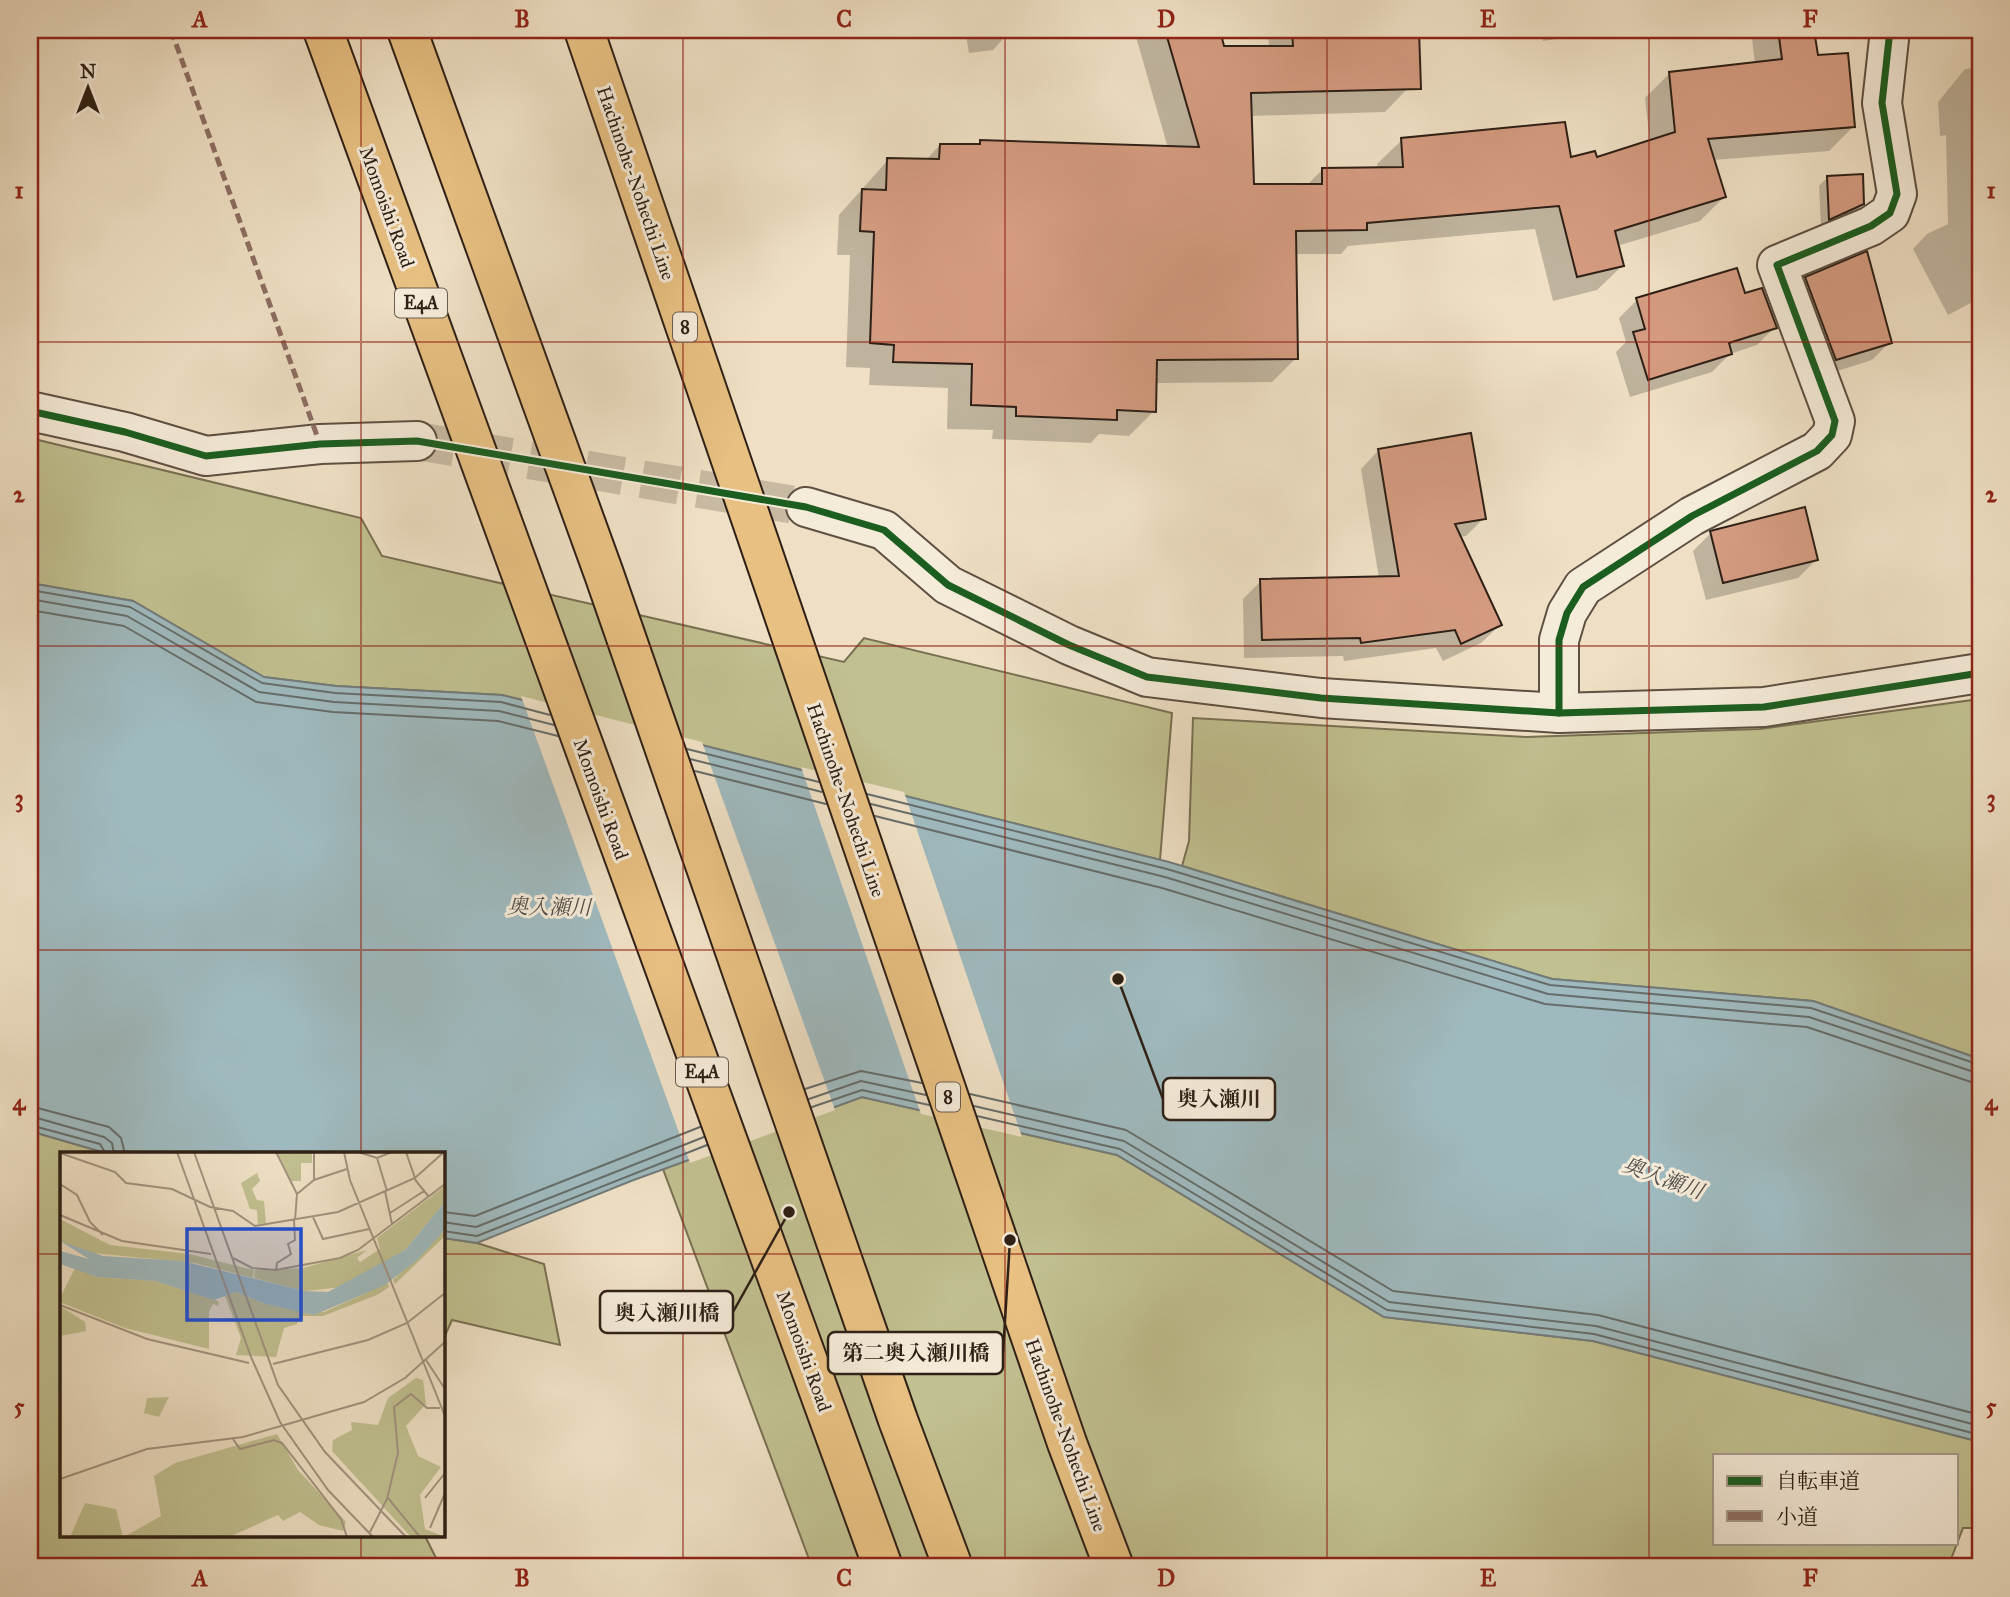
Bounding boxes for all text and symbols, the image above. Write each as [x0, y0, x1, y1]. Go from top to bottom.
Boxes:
text: A [190, 5, 208, 33]
text: B [514, 5, 530, 33]
text: C [836, 5, 852, 33]
text: D [1157, 5, 1175, 33]
text: E [1480, 5, 1497, 33]
text: F [1802, 5, 1818, 33]
north arrow [52, 52, 122, 122]
text: N [80, 60, 96, 83]
street label: Hachinohe-Nohechi Line [592, 83, 680, 283]
street label: Momoishi Road [354, 143, 420, 271]
text: 1 [14, 176, 24, 204]
text: 1 [1986, 176, 1996, 204]
road number: E4A [395, 288, 447, 318]
road number: 8 [673, 312, 697, 342]
text: 2 [13, 480, 25, 508]
text: 2 [1985, 480, 1997, 508]
street label: Hachinohe-Nohechi Line [802, 700, 890, 900]
street label: Momoishi Road [568, 735, 634, 863]
text: 3 [14, 784, 24, 813]
text: 3 [1986, 784, 1996, 813]
water label: 奥入瀬川 [507, 893, 593, 921]
road number: E4A [676, 1058, 728, 1086]
callout: 奥入瀬川 [1163, 1078, 1275, 1120]
road number: 8 [936, 1082, 960, 1112]
text: 奥入瀬川 [1177, 1086, 1261, 1112]
text: 4 [13, 1088, 27, 1116]
text: 4 [1985, 1088, 1999, 1116]
water label: 奥入瀬川 [1619, 1151, 1709, 1205]
inset map [60, 1152, 444, 1538]
street label: Momoishi Road [771, 1287, 837, 1415]
callout: 奥入瀬川橋 [600, 1291, 733, 1333]
text: 奥入瀬川橋 [615, 1300, 720, 1326]
callout: 第二奥入瀬川橋 [828, 1332, 1003, 1374]
street label: Hachinohe-Nohechi Line [1020, 1335, 1112, 1535]
text: 第二奥入瀬川橋 [843, 1340, 990, 1366]
text: 5 [14, 1392, 25, 1420]
text: 5 [1986, 1392, 1997, 1420]
legend [1713, 1454, 1958, 1544]
text: 自転車道 [1776, 1468, 1860, 1494]
text: 小道 [1776, 1504, 1818, 1530]
text: A [190, 1564, 208, 1592]
text: B [514, 1564, 530, 1592]
text: C [836, 1564, 852, 1592]
text: D [1157, 1564, 1175, 1592]
text: E [1480, 1564, 1497, 1592]
text: F [1802, 1564, 1818, 1592]

